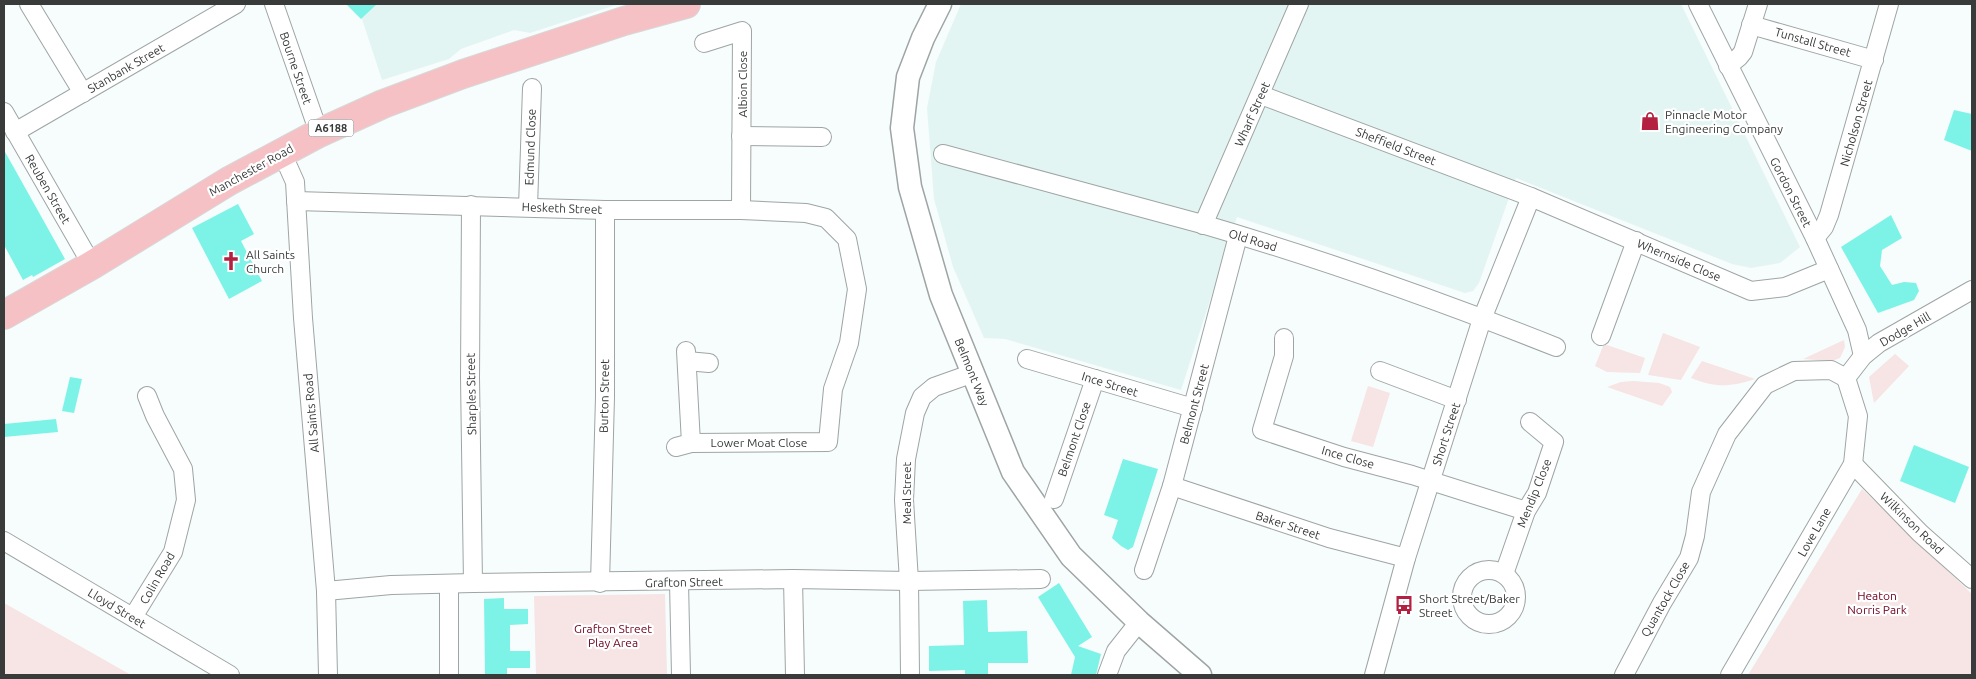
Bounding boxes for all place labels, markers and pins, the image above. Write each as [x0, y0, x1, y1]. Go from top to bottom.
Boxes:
place label: Pinnacle Motor Engineering Company [1665, 108, 1783, 135]
shop icon: Pinnacle Motor Engineering Company [1639, 110, 1661, 132]
place label: All Saints Church [246, 248, 295, 275]
church icon: All Saints Church [220, 250, 242, 272]
place label: Short Street/Baker Street [1419, 592, 1520, 619]
bus stop icon: Short Street/Baker Street [1393, 594, 1415, 616]

